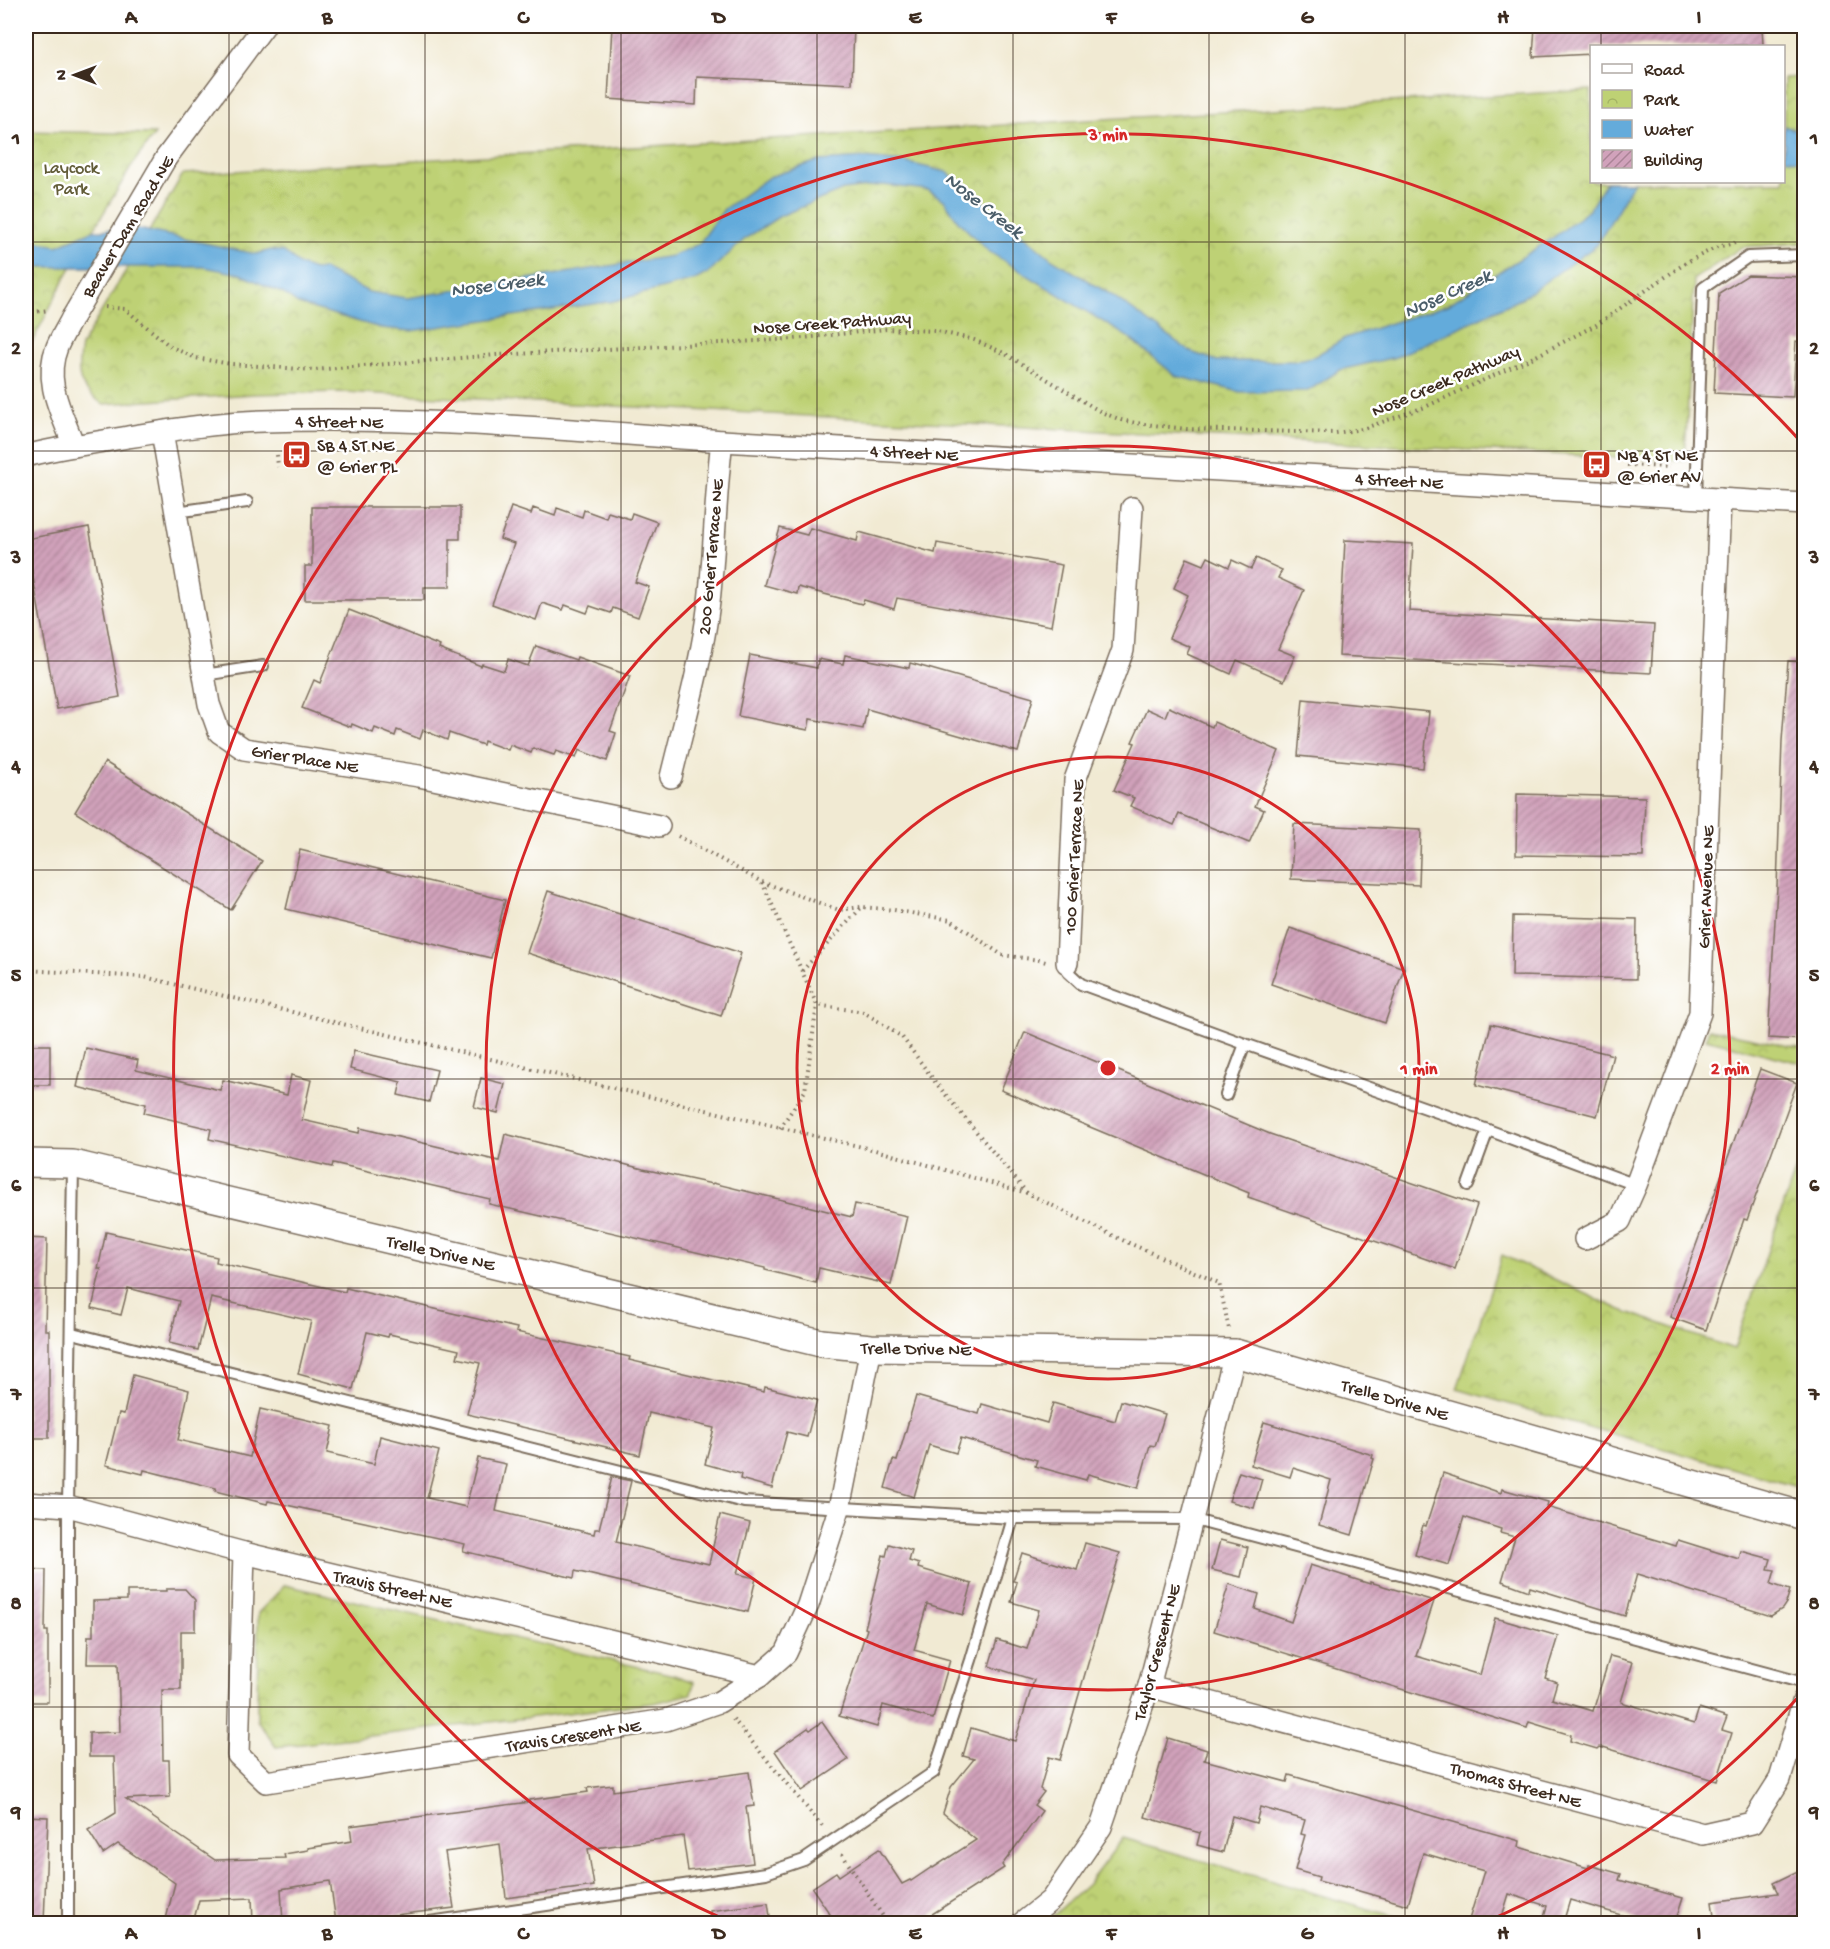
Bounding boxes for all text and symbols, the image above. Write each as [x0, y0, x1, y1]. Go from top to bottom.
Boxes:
text: A [124, 8, 139, 31]
text: B [321, 8, 333, 31]
text: C [517, 8, 531, 31]
text: D [710, 8, 726, 31]
text: E [909, 8, 923, 31]
text: F [1105, 8, 1118, 31]
text: G [1301, 8, 1315, 31]
text: H [1497, 8, 1509, 31]
text: I [1697, 8, 1702, 31]
north arrow [45, 45, 105, 105]
legend [1590, 45, 1785, 183]
text: Road [1644, 61, 1685, 82]
text: N [54, 69, 73, 80]
text: Park [1643, 91, 1680, 112]
text: Water [1644, 121, 1694, 142]
text: 3 min [1088, 126, 1128, 147]
text: 1 [11, 129, 20, 152]
text: 1 [1809, 129, 1818, 152]
text: Building [1643, 151, 1703, 172]
street label: Beaver Dam Road NE [78, 152, 180, 303]
park label: Laycock Park [43, 159, 100, 201]
water label: Nose Creek [939, 169, 1028, 246]
water label: Nose Creek [1401, 265, 1498, 325]
water label: Nose Creek [450, 269, 547, 304]
street label: Nose Creek Pathway [753, 308, 912, 340]
text: 2 [11, 339, 21, 362]
text: 2 [1809, 339, 1819, 362]
street label: Nose Creek Pathway [1369, 342, 1523, 423]
street label: 4 Street NE [295, 412, 384, 435]
place label: SB 4 ST NE @ Grier PL [317, 437, 399, 479]
bus stop icon: SB 4 ST NE @ Grier PL [280, 439, 312, 471]
street label: 4 Street NE [869, 442, 959, 467]
place label: NB 4 ST NE @ Grier AV [1617, 447, 1701, 489]
bus stop icon: NB 4 ST NE @ Grier AV [1580, 449, 1612, 481]
street label: 4 Street NE [1354, 470, 1444, 495]
street label: 200 Grier Terrace NE [695, 477, 730, 636]
text: 3 [10, 548, 21, 571]
text: 3 [1808, 548, 1819, 571]
street label: Grier Place NE [250, 742, 360, 779]
text: 4 [10, 757, 21, 780]
text: 4 [1808, 757, 1819, 780]
street label: 100 Grier Terrace NE [1061, 778, 1090, 936]
street label: Grier Avenue NE [1695, 825, 1720, 949]
text: 5 [11, 966, 22, 989]
text: 5 [1809, 966, 1820, 989]
centre of rings [1098, 1058, 1118, 1078]
text: 1 min [1400, 1060, 1438, 1081]
text: 2 min [1711, 1060, 1750, 1081]
text: 6 [11, 1176, 22, 1199]
text: 6 [1809, 1176, 1820, 1199]
street label: Trelle Drive NE [383, 1232, 497, 1277]
street label: Trelle Drive NE [860, 1339, 972, 1362]
street label: Trelle Drive NE [1337, 1376, 1451, 1427]
text: 7 [10, 1385, 23, 1408]
text: 7 [1808, 1385, 1821, 1408]
street label: Travis Street NE [330, 1566, 455, 1614]
street label: Taylor Crescent NE [1130, 1581, 1187, 1724]
text: 8 [11, 1594, 22, 1617]
text: 8 [1809, 1594, 1820, 1617]
street label: Travis Crescent NE [503, 1716, 643, 1759]
street label: Thomas Street NE [1447, 1759, 1584, 1814]
text: 9 [10, 1803, 21, 1826]
text: 9 [1808, 1803, 1819, 1826]
text: A [124, 1924, 139, 1947]
text: B [321, 1924, 333, 1947]
text: C [517, 1924, 531, 1947]
text: D [710, 1924, 726, 1947]
text: E [909, 1924, 923, 1947]
text: F [1105, 1924, 1118, 1947]
text: G [1301, 1924, 1315, 1947]
text: H [1497, 1924, 1509, 1947]
text: I [1697, 1924, 1702, 1947]

